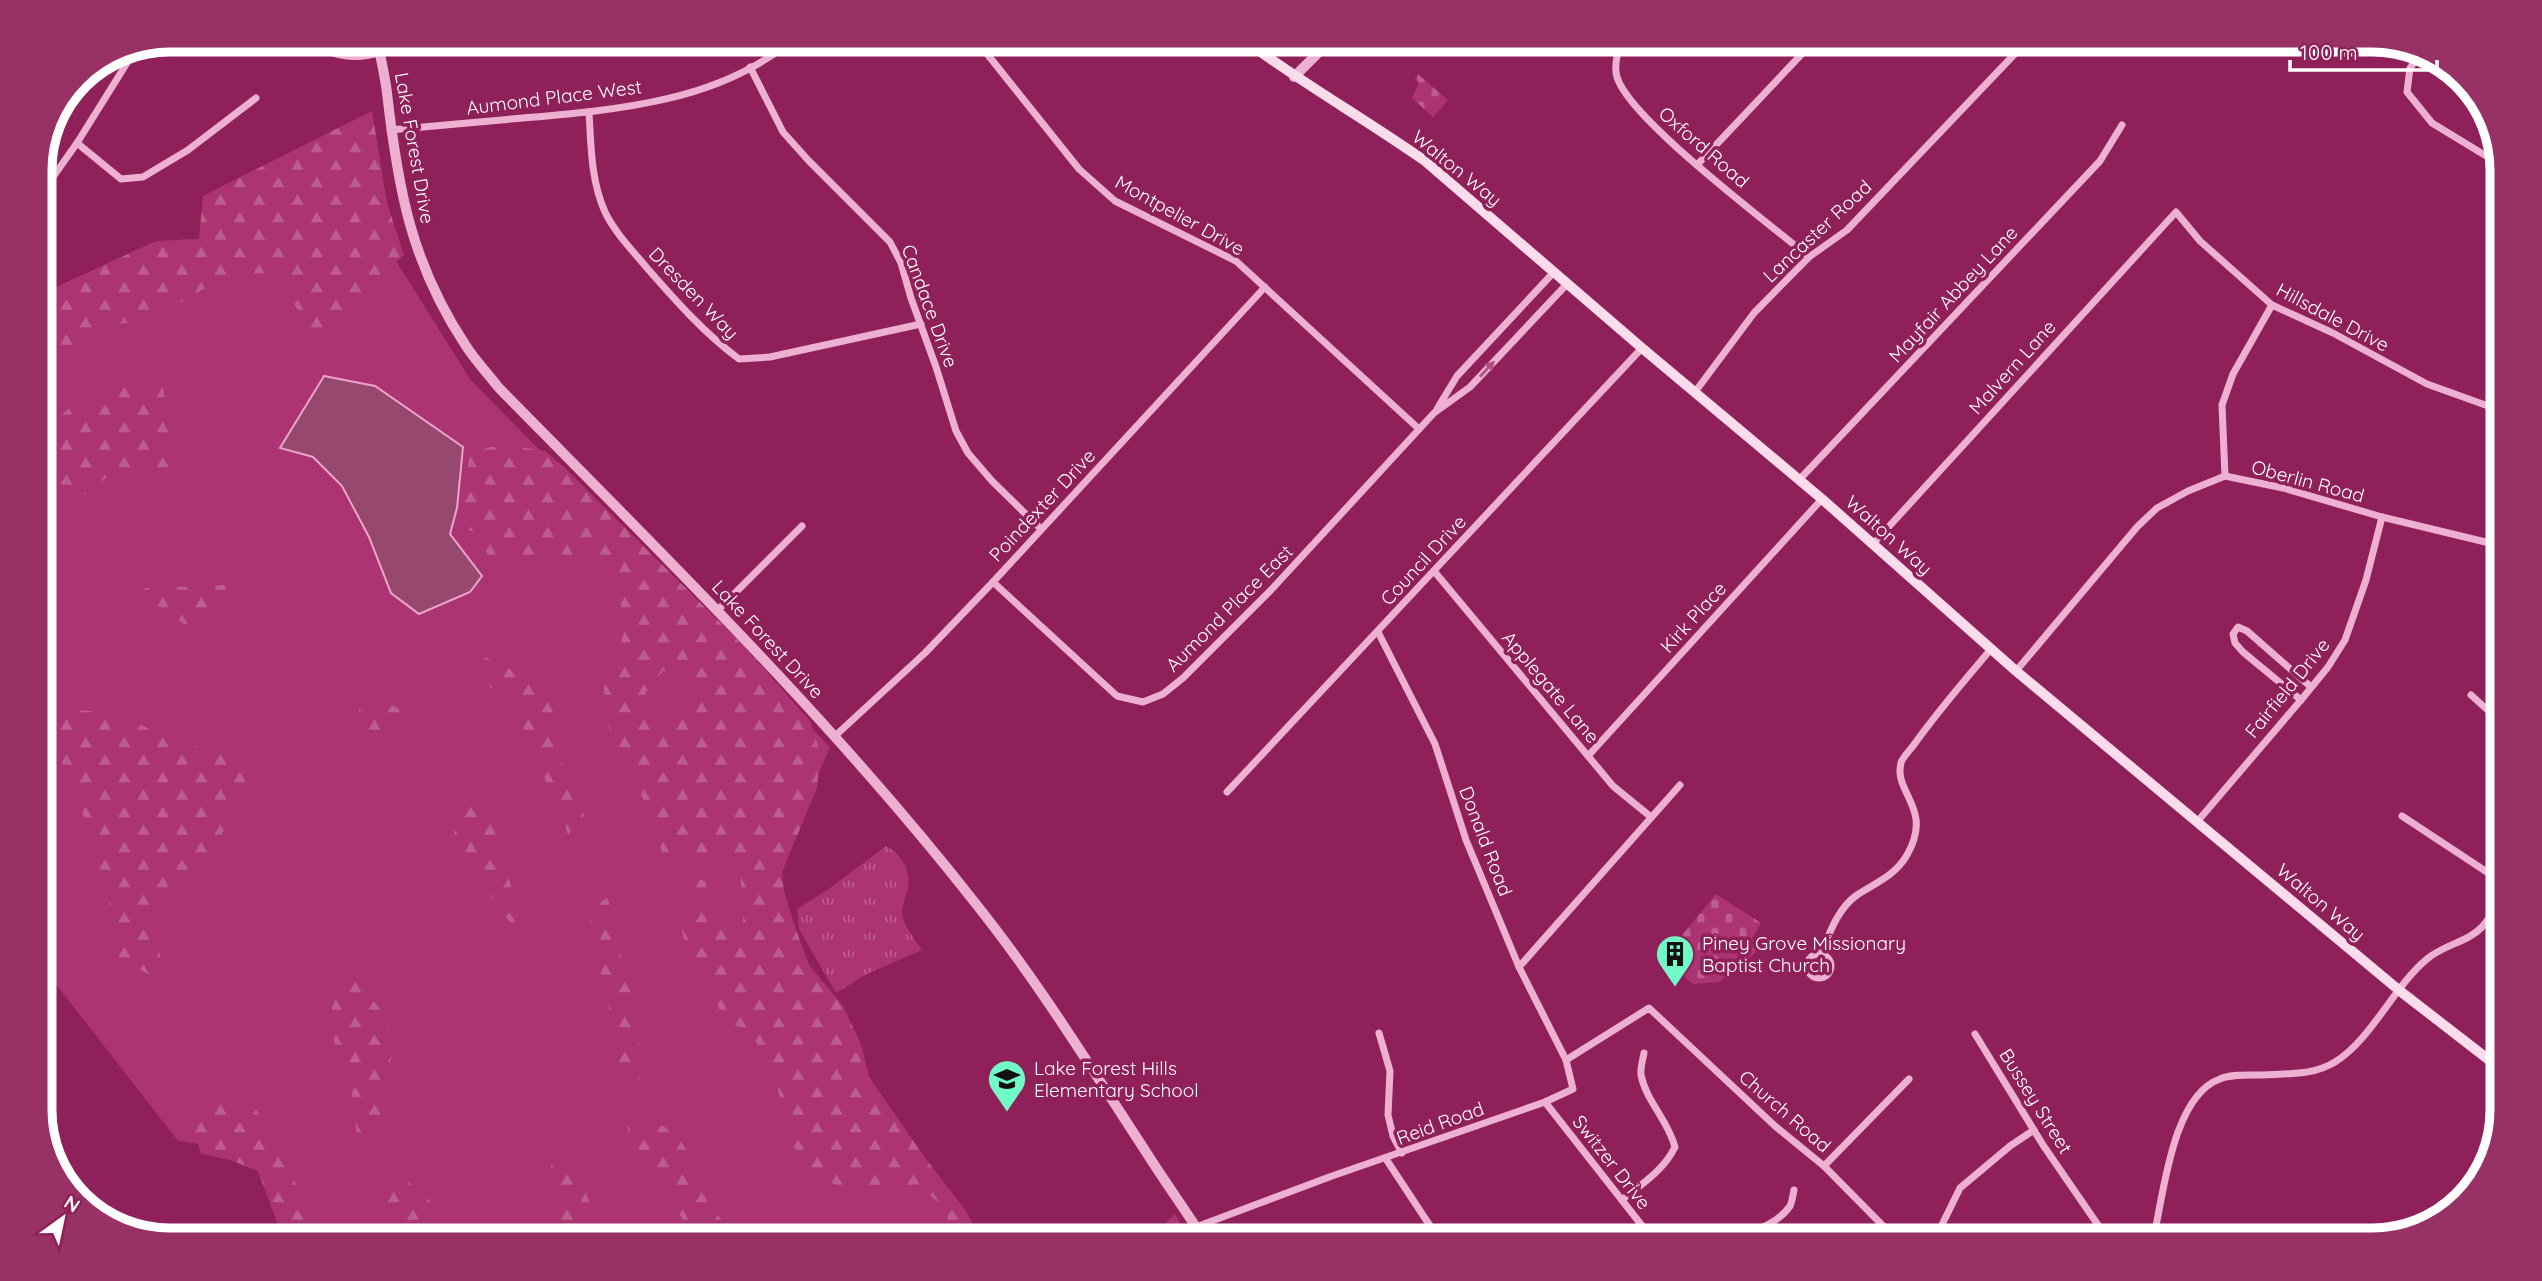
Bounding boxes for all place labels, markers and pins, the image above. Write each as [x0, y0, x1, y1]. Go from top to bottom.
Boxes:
place label: Piney Grove Missionary Baptist Church [1702, 931, 1906, 977]
building icon: Piney Grove Missionary Baptist Church [1654, 933, 1696, 988]
place label: Lake Forest Hills Elementary School [1034, 1056, 1199, 1102]
school or university icon: Lake Forest Hills Elementary School [986, 1058, 1028, 1113]

